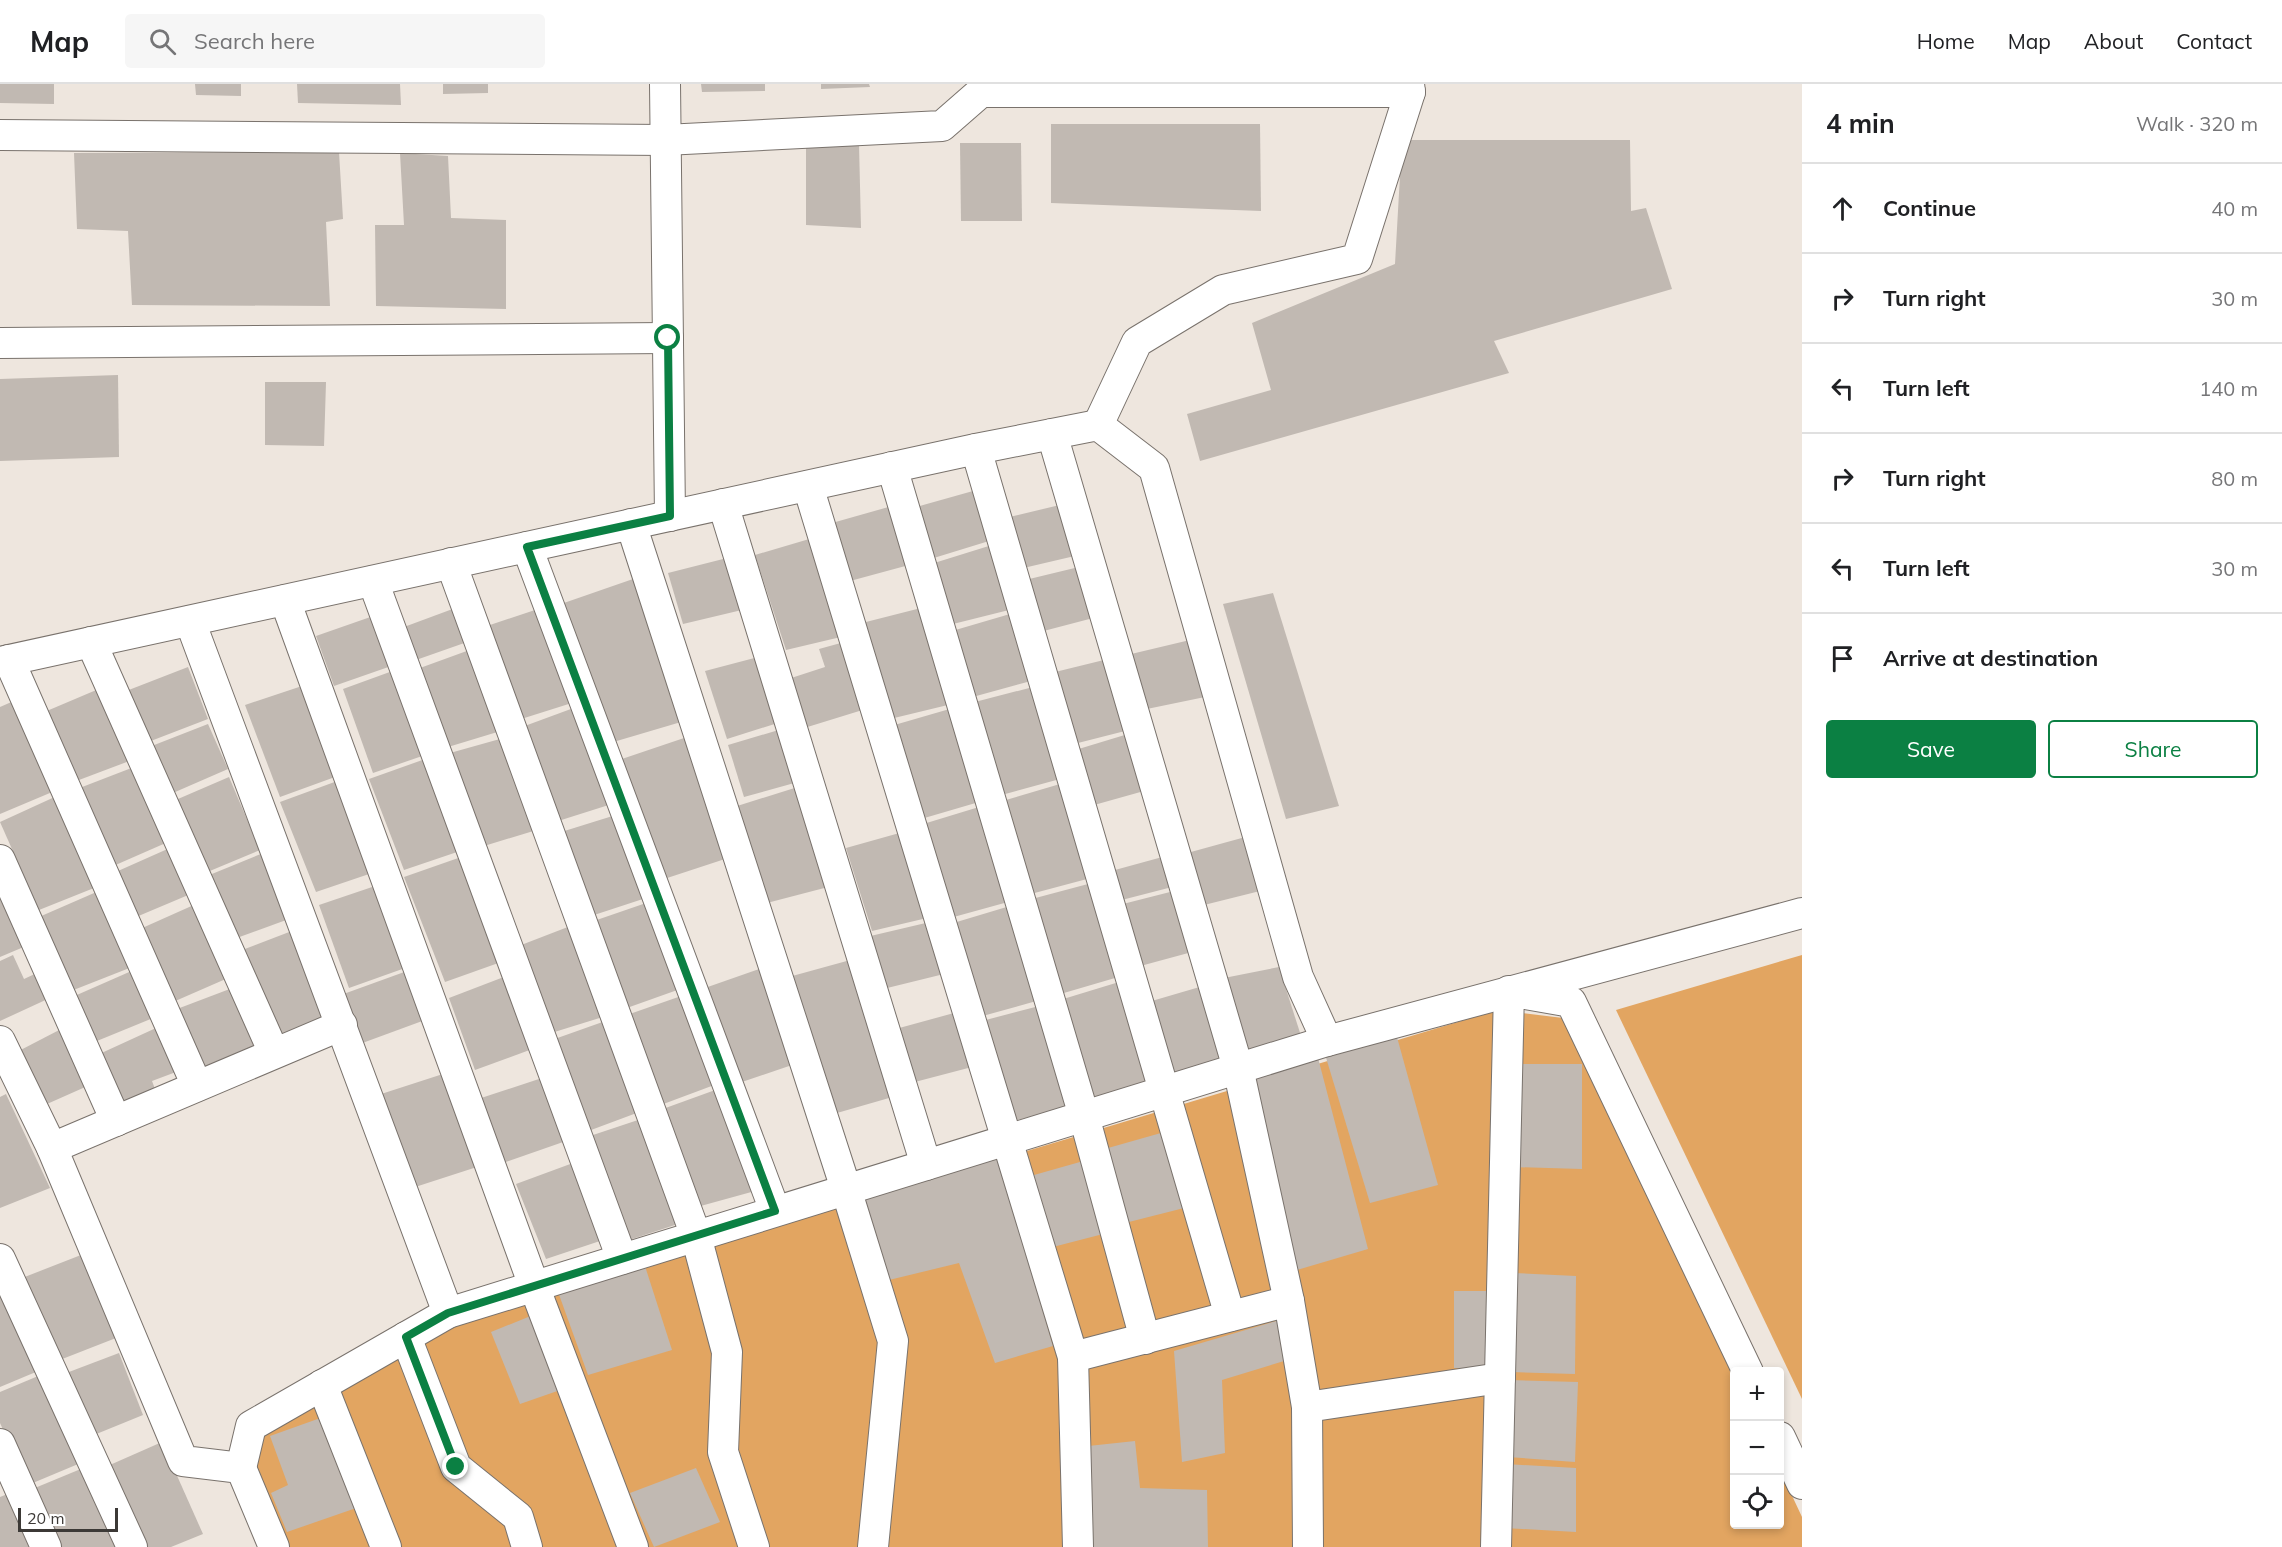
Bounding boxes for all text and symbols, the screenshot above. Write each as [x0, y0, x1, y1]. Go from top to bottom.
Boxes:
search box [125, 14, 545, 68]
text: Map [30, 24, 89, 59]
icon: search [146, 25, 179, 58]
text: Search here [194, 27, 315, 55]
text: Home [1917, 28, 1975, 54]
text: Map [2008, 28, 2051, 54]
text: About [2084, 28, 2143, 54]
text: Contact [2176, 28, 2252, 54]
text: 4 min [1826, 107, 1895, 140]
text: Walk · 320 m [2136, 111, 2258, 136]
icon: ahead [1826, 192, 1859, 225]
text: Continue [1883, 194, 1976, 222]
text: 40 m [2211, 196, 2258, 221]
icon: right [1826, 282, 1859, 315]
text: Turn right [1883, 284, 1986, 312]
text: 30 m [2211, 286, 2258, 311]
route start [654, 324, 680, 350]
icon: left [1826, 372, 1859, 405]
text: Turn left [1883, 374, 1970, 402]
text: 140 m [2199, 376, 2258, 401]
icon: right [1826, 462, 1859, 495]
text: Turn right [1883, 464, 1986, 492]
text: 80 m [2211, 466, 2258, 491]
icon: left [1826, 552, 1859, 585]
text: Turn left [1883, 554, 1970, 582]
text: 30 m [2211, 556, 2258, 581]
icon: arrive [1826, 642, 1859, 675]
text: Arrive at destination [1883, 644, 2098, 672]
button: Save [1826, 720, 2036, 778]
button: Share [2048, 720, 2258, 778]
map controls [1730, 1367, 1784, 1529]
button: + [1730, 1367, 1784, 1421]
button: − [1730, 1421, 1784, 1475]
route end [442, 1453, 468, 1479]
button: locate [1730, 1475, 1784, 1529]
scale bar [18, 1505, 118, 1532]
text: 20 m [27, 1508, 64, 1528]

